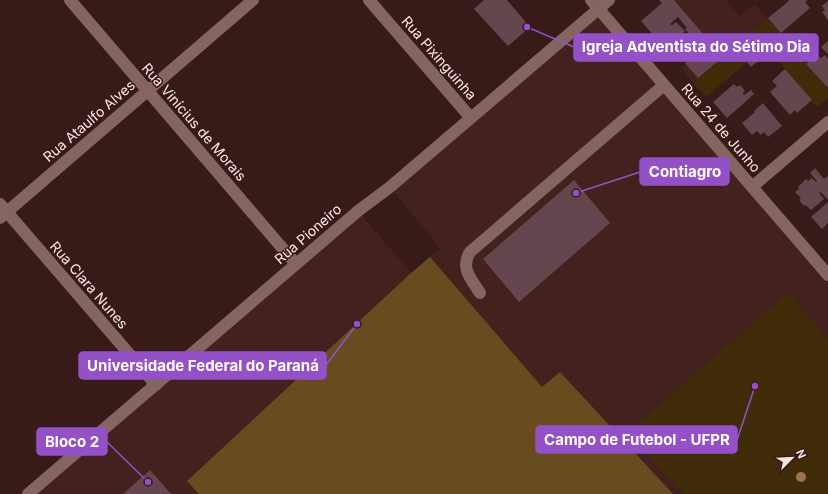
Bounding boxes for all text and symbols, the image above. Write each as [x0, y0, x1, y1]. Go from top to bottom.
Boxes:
street label: Rua Pixinguinha [398, 12, 480, 103]
callout: Igreja Adventista do Sétimo Dia [574, 34, 818, 61]
text: Igreja Adventista do Sétimo Dia [582, 37, 810, 56]
street label: Rua Vinícius de Morais [139, 59, 250, 184]
street label: Rua Ataulfo Alves [39, 76, 138, 165]
street label: Rua 24 de Junho [678, 80, 765, 176]
callout: Contiagro [640, 158, 729, 185]
text: Contiagro [649, 162, 721, 181]
street label: Rua Pioneiro [271, 200, 345, 267]
street label: Rua Clara Nunes [47, 237, 132, 332]
callout: Universidade Federal do Paraná [79, 352, 326, 379]
text: Universidade Federal do Paraná [87, 356, 319, 375]
callout: Campo de Futebol - UFPR [536, 426, 737, 453]
callout: Bloco 2 [37, 428, 107, 455]
text: Campo de Futebol - UFPR [544, 430, 730, 449]
text: Bloco 2 [45, 432, 99, 451]
north arrow [772, 438, 812, 478]
text: N [793, 447, 809, 461]

